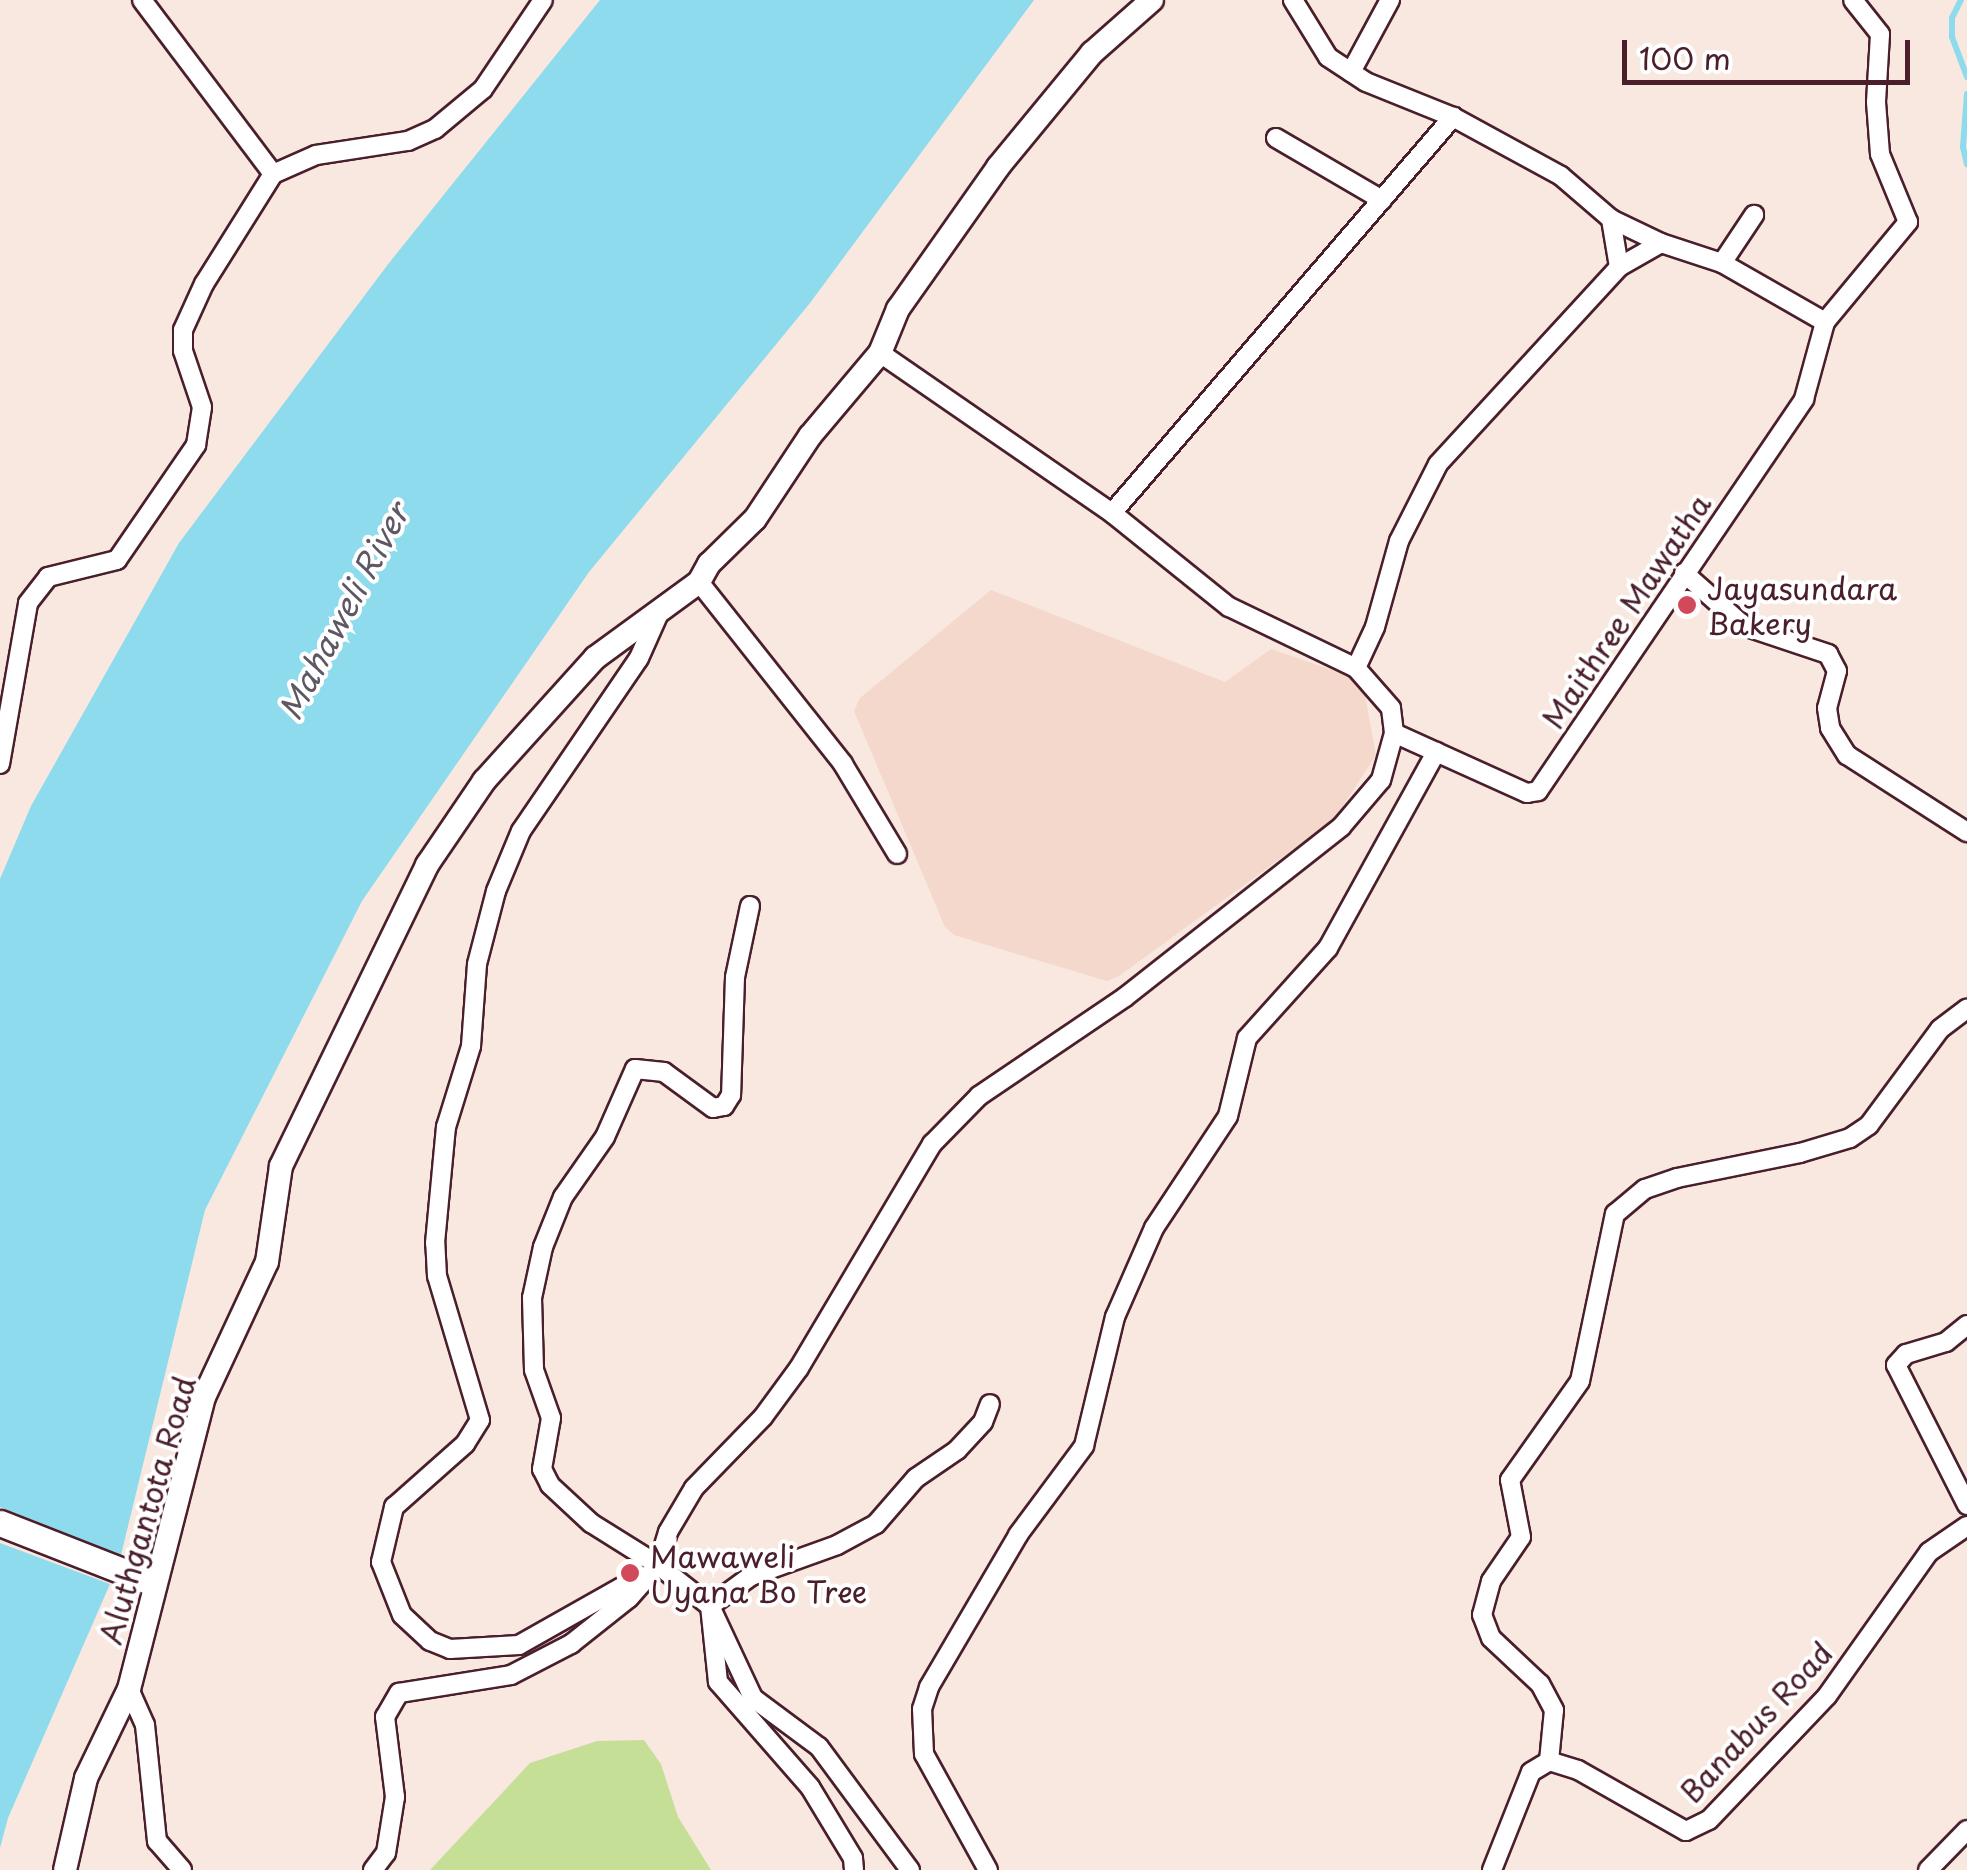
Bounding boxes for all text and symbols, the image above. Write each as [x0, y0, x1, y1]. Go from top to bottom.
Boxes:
scale bar [1627, 20, 1914, 82]
text: 100 m [1639, 35, 1731, 80]
street label: Maithree Mawatha [1534, 486, 1718, 736]
water label: Mahaweli River [270, 497, 416, 725]
place label: Jayasundara Bakery [1707, 570, 1897, 640]
marker: Jayasundara Bakery [1676, 594, 1698, 616]
street label: Aluthgantota Road [92, 1372, 202, 1648]
place label: Mawaweli Uyana Bo Tree [650, 1538, 867, 1608]
marker: Mawaweli Uyana Bo Tree [619, 1562, 641, 1584]
street label: Banabus Road [1673, 1635, 1839, 1809]

